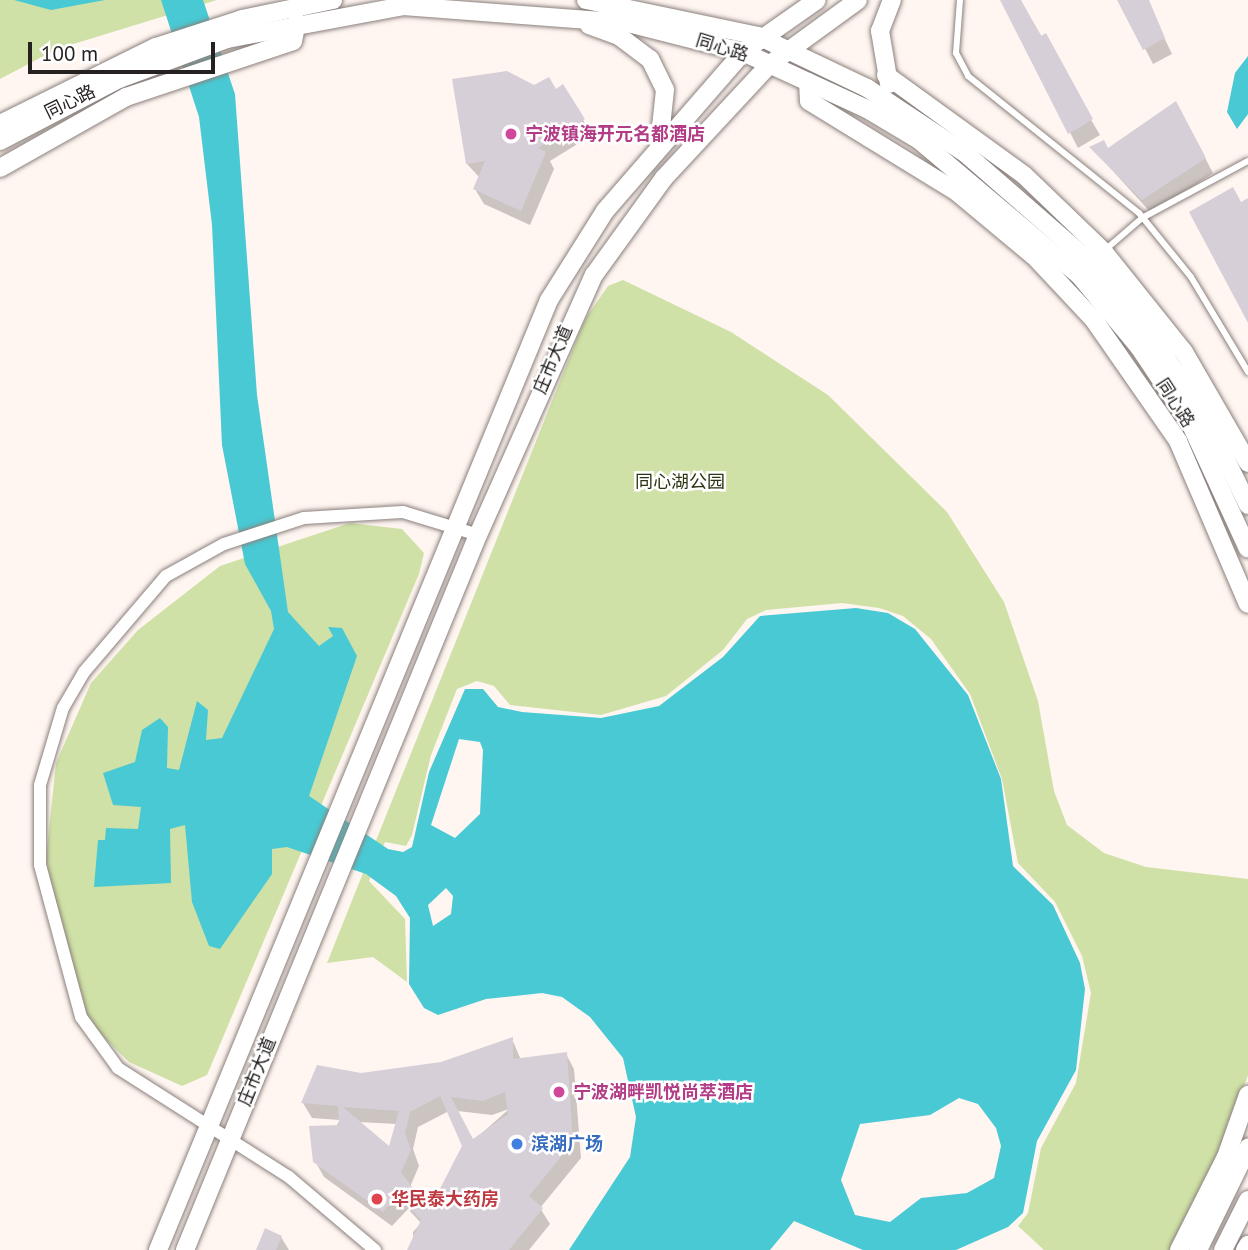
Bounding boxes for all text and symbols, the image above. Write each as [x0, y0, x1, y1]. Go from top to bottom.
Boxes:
scale bar [32, 28, 219, 72]
street label: 同心路 [693, 30, 751, 66]
text: 100 m [41, 40, 98, 67]
street label: 同心路 [41, 80, 99, 124]
place label: 宁波镇海开元名都酒店 [525, 123, 705, 145]
marker: 宁波镇海开元名都酒店 [503, 126, 519, 142]
street label: 庄市大道 [529, 323, 577, 397]
street label: 同心路 [1151, 374, 1199, 432]
park label: 同心湖公园 [635, 471, 725, 493]
street label: 庄市大道 [234, 1035, 280, 1109]
place label: 宁波湖畔凯悦尚萃酒店 [573, 1081, 753, 1103]
marker: 宁波湖畔凯悦尚萃酒店 [551, 1084, 567, 1100]
place label: 滨湖广场 [531, 1133, 603, 1155]
marker: 滨湖广场 [509, 1136, 525, 1152]
place label: 华民泰大药房 [391, 1188, 499, 1210]
marker: 华民泰大药房 [369, 1191, 385, 1207]

